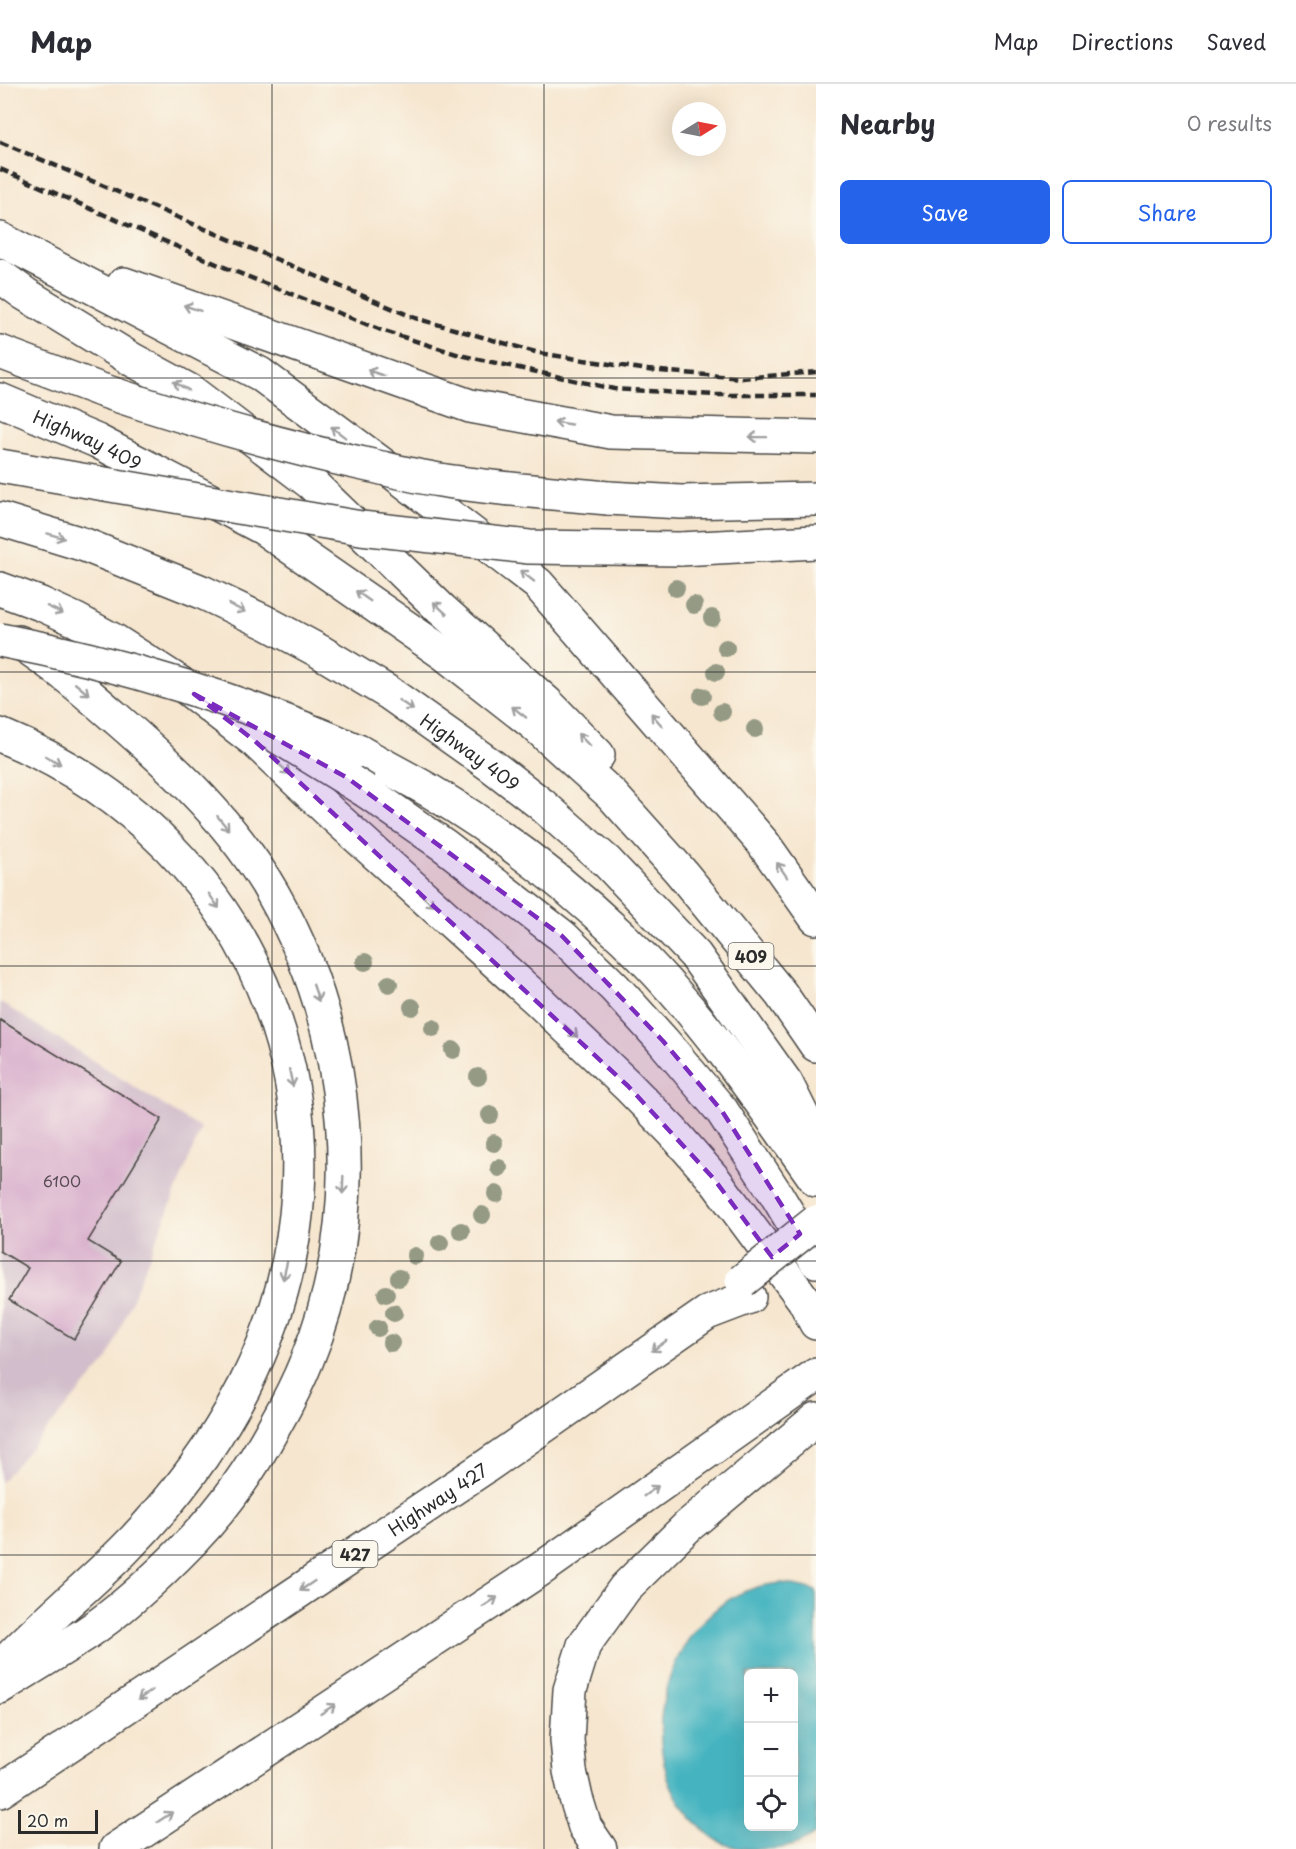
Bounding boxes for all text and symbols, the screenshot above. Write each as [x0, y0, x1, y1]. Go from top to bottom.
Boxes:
text: Map [30, 20, 92, 63]
text: Map [993, 25, 1038, 57]
text: Directions [1071, 25, 1173, 57]
text: Saved [1206, 25, 1266, 57]
north arrow [672, 102, 726, 156]
text: Nearby [840, 104, 935, 143]
text: 0 results [1187, 108, 1272, 138]
button: Save [840, 180, 1050, 244]
button: Share [1062, 180, 1272, 244]
one-way arrow [183, 302, 202, 313]
one-way arrow [367, 367, 385, 378]
one-way arrow [173, 380, 191, 391]
street label: Highway 409 [29, 402, 147, 476]
one-way arrow [554, 417, 574, 428]
one-way arrow [331, 426, 347, 438]
one-way arrow [748, 431, 768, 443]
one-way arrow [46, 531, 65, 542]
one-way arrow [519, 569, 535, 582]
one-way arrow [355, 590, 372, 602]
one-way arrow [433, 601, 448, 616]
one-way arrow [227, 603, 245, 615]
one-way arrow [45, 604, 63, 616]
one-way arrow [74, 682, 90, 695]
one-way arrow [398, 698, 415, 711]
street label: Highway 409 [415, 706, 526, 797]
one-way arrow [512, 706, 528, 719]
one-way arrow [650, 713, 664, 728]
one-way arrow [577, 732, 591, 747]
one-way arrow [43, 755, 61, 766]
one-way arrow [276, 760, 291, 775]
one-way arrow [216, 815, 229, 831]
one-way arrow [776, 862, 788, 878]
one-way arrow [208, 892, 220, 908]
one-way arrow [419, 893, 434, 907]
road number: 409 [728, 943, 774, 969]
one-way arrow [311, 983, 322, 1002]
one-way arrow [563, 1024, 578, 1038]
one-way arrow [286, 1067, 297, 1087]
house number: 6100 [43, 1169, 81, 1192]
one-way arrow [338, 1174, 349, 1194]
one-way arrow [279, 1261, 291, 1280]
one-way arrow [651, 1340, 667, 1352]
street label: Highway 427 [382, 1456, 493, 1542]
one-way arrow [642, 1485, 658, 1497]
road number: 427 [332, 1541, 378, 1567]
one-way arrow [299, 1580, 315, 1592]
one-way arrow [482, 1596, 498, 1608]
map controls [744, 1669, 798, 1831]
button: + [744, 1669, 798, 1723]
one-way arrow [136, 1688, 153, 1701]
one-way arrow [319, 1703, 336, 1716]
button: − [744, 1723, 798, 1777]
button: locate [744, 1777, 798, 1831]
scale bar [18, 1807, 98, 1834]
text: 20 m [27, 1808, 68, 1832]
one-way arrow [156, 1811, 172, 1823]

